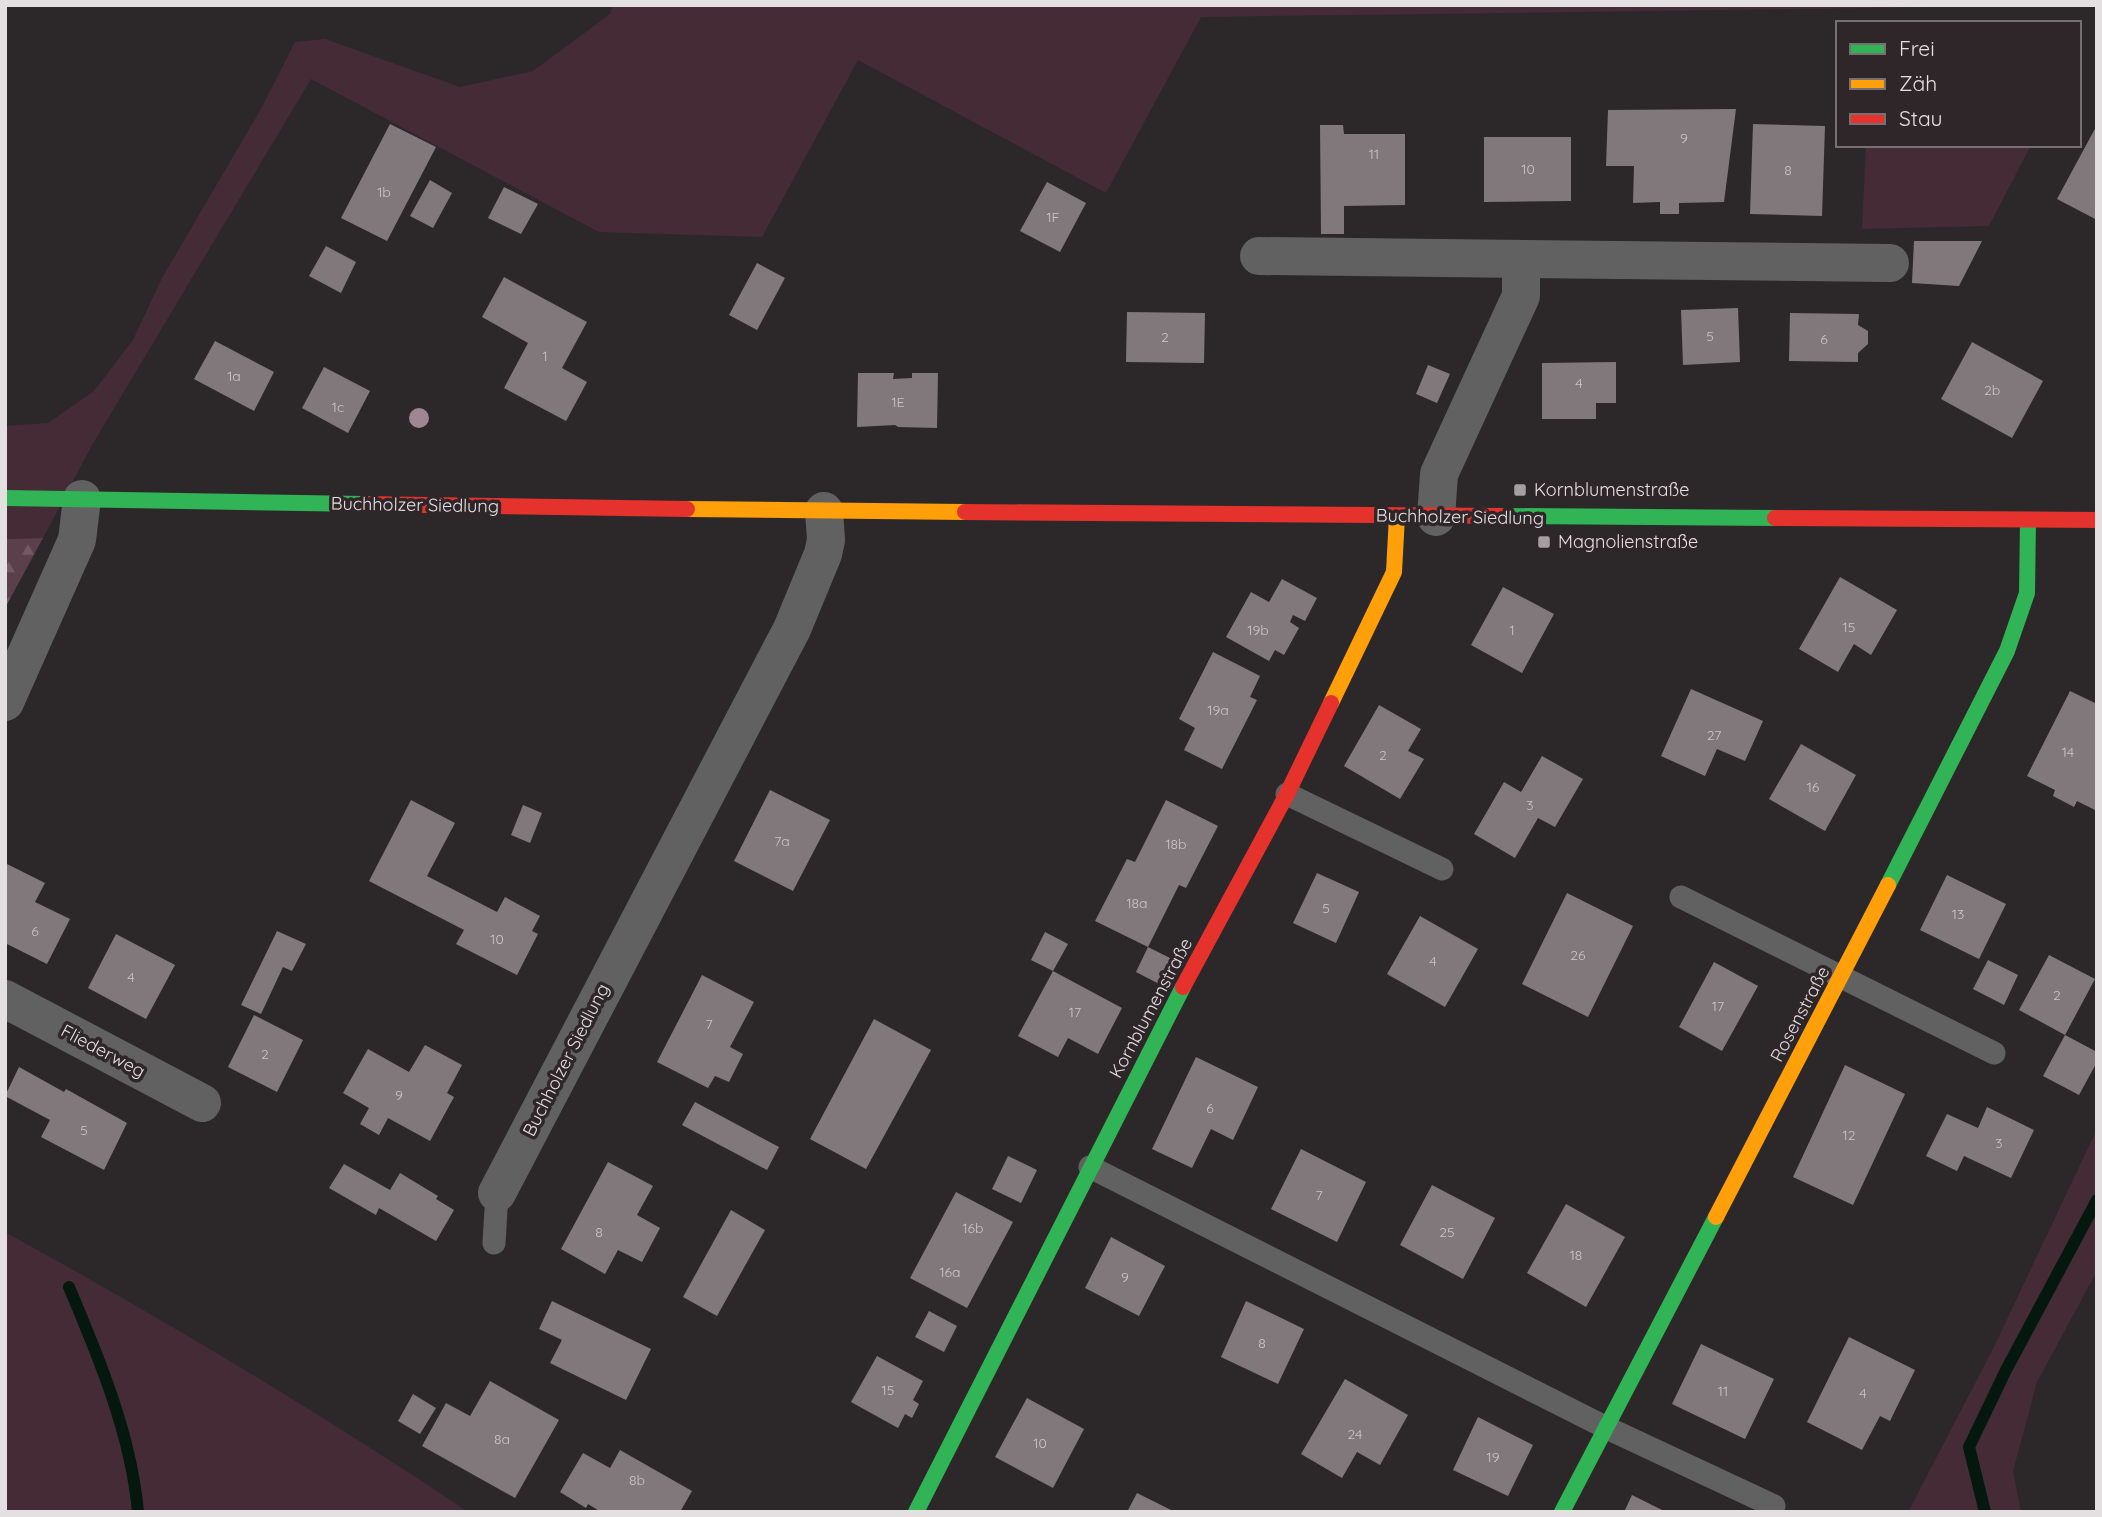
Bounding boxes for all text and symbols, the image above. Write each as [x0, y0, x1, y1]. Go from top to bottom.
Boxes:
legend [1836, 21, 2081, 147]
text: Frei [1899, 35, 1935, 61]
text: Zäh [1899, 70, 1937, 96]
text: Stau [1899, 105, 1942, 131]
house number: 9 [1680, 129, 1688, 147]
house number: 11 [1369, 145, 1379, 163]
house number: 10 [1521, 160, 1535, 178]
house number: 8 [1784, 161, 1792, 179]
house number: 1b [377, 183, 391, 201]
house number: 1F [1046, 208, 1060, 226]
house number: 5 [1706, 327, 1714, 345]
house number: 2 [1161, 328, 1169, 346]
house number: 6 [1820, 330, 1828, 348]
house number: 1 [542, 347, 548, 365]
house number: 1a [227, 367, 241, 385]
house number: 4 [1575, 374, 1583, 392]
house number: 2b [1984, 381, 2000, 399]
house number: 1E [891, 393, 905, 411]
house number: 1c [332, 398, 344, 416]
place label: Kornblumenstraße [1534, 478, 1689, 501]
marker: Kornblumenstraße [1512, 482, 1528, 498]
street label: Buchholzer Siedlung [331, 492, 499, 517]
street label: Buchholzer Siedlung [1376, 504, 1544, 529]
place label: Magnolienstraße [1558, 530, 1698, 553]
marker: Magnolienstraße [1536, 534, 1552, 550]
house number: 15 [1843, 618, 1855, 636]
house number: 19b [1247, 621, 1269, 639]
house number: 1 [1509, 621, 1515, 639]
house number: 19a [1207, 701, 1229, 719]
house number: 27 [1707, 726, 1721, 744]
house number: 14 [2062, 743, 2074, 761]
house number: 2 [1379, 746, 1387, 764]
house number: 16 [1807, 778, 1820, 796]
house number: 3 [1526, 796, 1534, 814]
house number: 7a [774, 832, 790, 850]
house number: 18b [1165, 835, 1187, 853]
house number: 18a [1126, 894, 1148, 912]
house number: 5 [1322, 899, 1330, 917]
house number: 13 [1952, 905, 1964, 923]
house number: 6 [31, 922, 39, 940]
house number: 10 [490, 930, 504, 948]
street label: Kornblumenstraße [1104, 934, 1197, 1082]
house number: 26 [1570, 946, 1586, 964]
house number: 4 [1429, 952, 1437, 970]
street label: Rosenstraße [1765, 962, 1834, 1066]
house number: 4 [127, 968, 135, 986]
street label: Buchholzer Siedlung [517, 980, 614, 1140]
house number: 2 [2053, 986, 2061, 1004]
house number: 17 [1712, 997, 1724, 1015]
house number: 17 [1069, 1003, 1081, 1021]
house number: 7 [705, 1015, 713, 1033]
street label: Fliederweg [57, 1019, 149, 1082]
house number: 2 [261, 1045, 269, 1063]
house number: 9 [395, 1086, 403, 1104]
house number: 6 [1206, 1099, 1214, 1117]
house number: 5 [80, 1121, 88, 1139]
house number: 12 [1843, 1126, 1856, 1144]
house number: 3 [1995, 1134, 2003, 1152]
house number: 7 [1315, 1186, 1323, 1204]
house number: 16b [962, 1219, 984, 1237]
house number: 8 [595, 1223, 603, 1241]
house number: 25 [1439, 1223, 1455, 1241]
house number: 18 [1570, 1246, 1582, 1264]
house number: 16a [939, 1263, 961, 1281]
house number: 9 [1121, 1268, 1129, 1286]
house number: 8 [1258, 1334, 1266, 1352]
house number: 15 [882, 1381, 894, 1399]
house number: 11 [1718, 1382, 1728, 1400]
house number: 4 [1859, 1384, 1867, 1402]
house number: 24 [1348, 1425, 1362, 1443]
house number: 8a [494, 1430, 510, 1448]
house number: 10 [1033, 1434, 1047, 1452]
house number: 19 [1487, 1448, 1500, 1466]
house number: 8b [629, 1471, 645, 1489]

